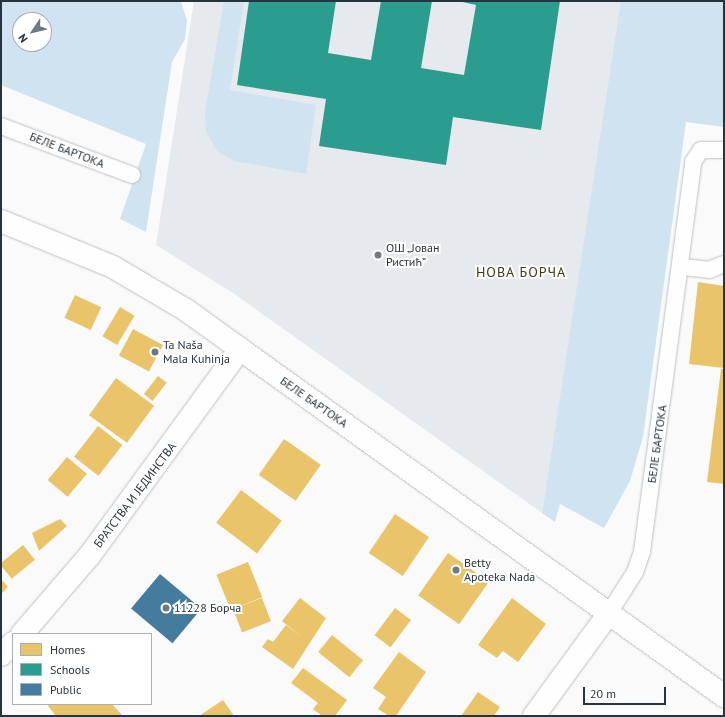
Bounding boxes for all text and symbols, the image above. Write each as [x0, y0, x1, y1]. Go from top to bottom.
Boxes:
north arrow [12, 12, 52, 52]
text: N [15, 31, 31, 45]
street label: БЕЛЕ БАРТОКА [28, 129, 106, 171]
place label: ОШ „Јован Ристић” [386, 241, 440, 269]
marker: ОШ „Јован Ристић” [373, 250, 383, 260]
district label: НОВА БОРЧА [476, 264, 566, 280]
place label: Ta Naša Mala Kuhinja [163, 338, 230, 366]
marker: Ta Naša Mala Kuhinja [150, 347, 160, 357]
street label: БЕЛЕ БАРТОКА [278, 373, 350, 431]
street label: БЕЛЕ БАРТОКА [644, 404, 670, 484]
street label: БРАТСТВА И ЈЕДИНСТВА [91, 439, 179, 551]
place label: Betty Apoteka Nada [464, 556, 535, 584]
marker: Betty Apoteka Nada [451, 565, 461, 575]
place label: 11228 Борча [174, 601, 241, 615]
marker: 11228 Борча [161, 603, 171, 613]
legend [12, 633, 152, 705]
text: Homes [50, 642, 85, 657]
text: Schools [50, 662, 90, 677]
scale bar [585, 679, 668, 705]
text: Public [50, 682, 81, 697]
text: 20 m [590, 686, 616, 701]

